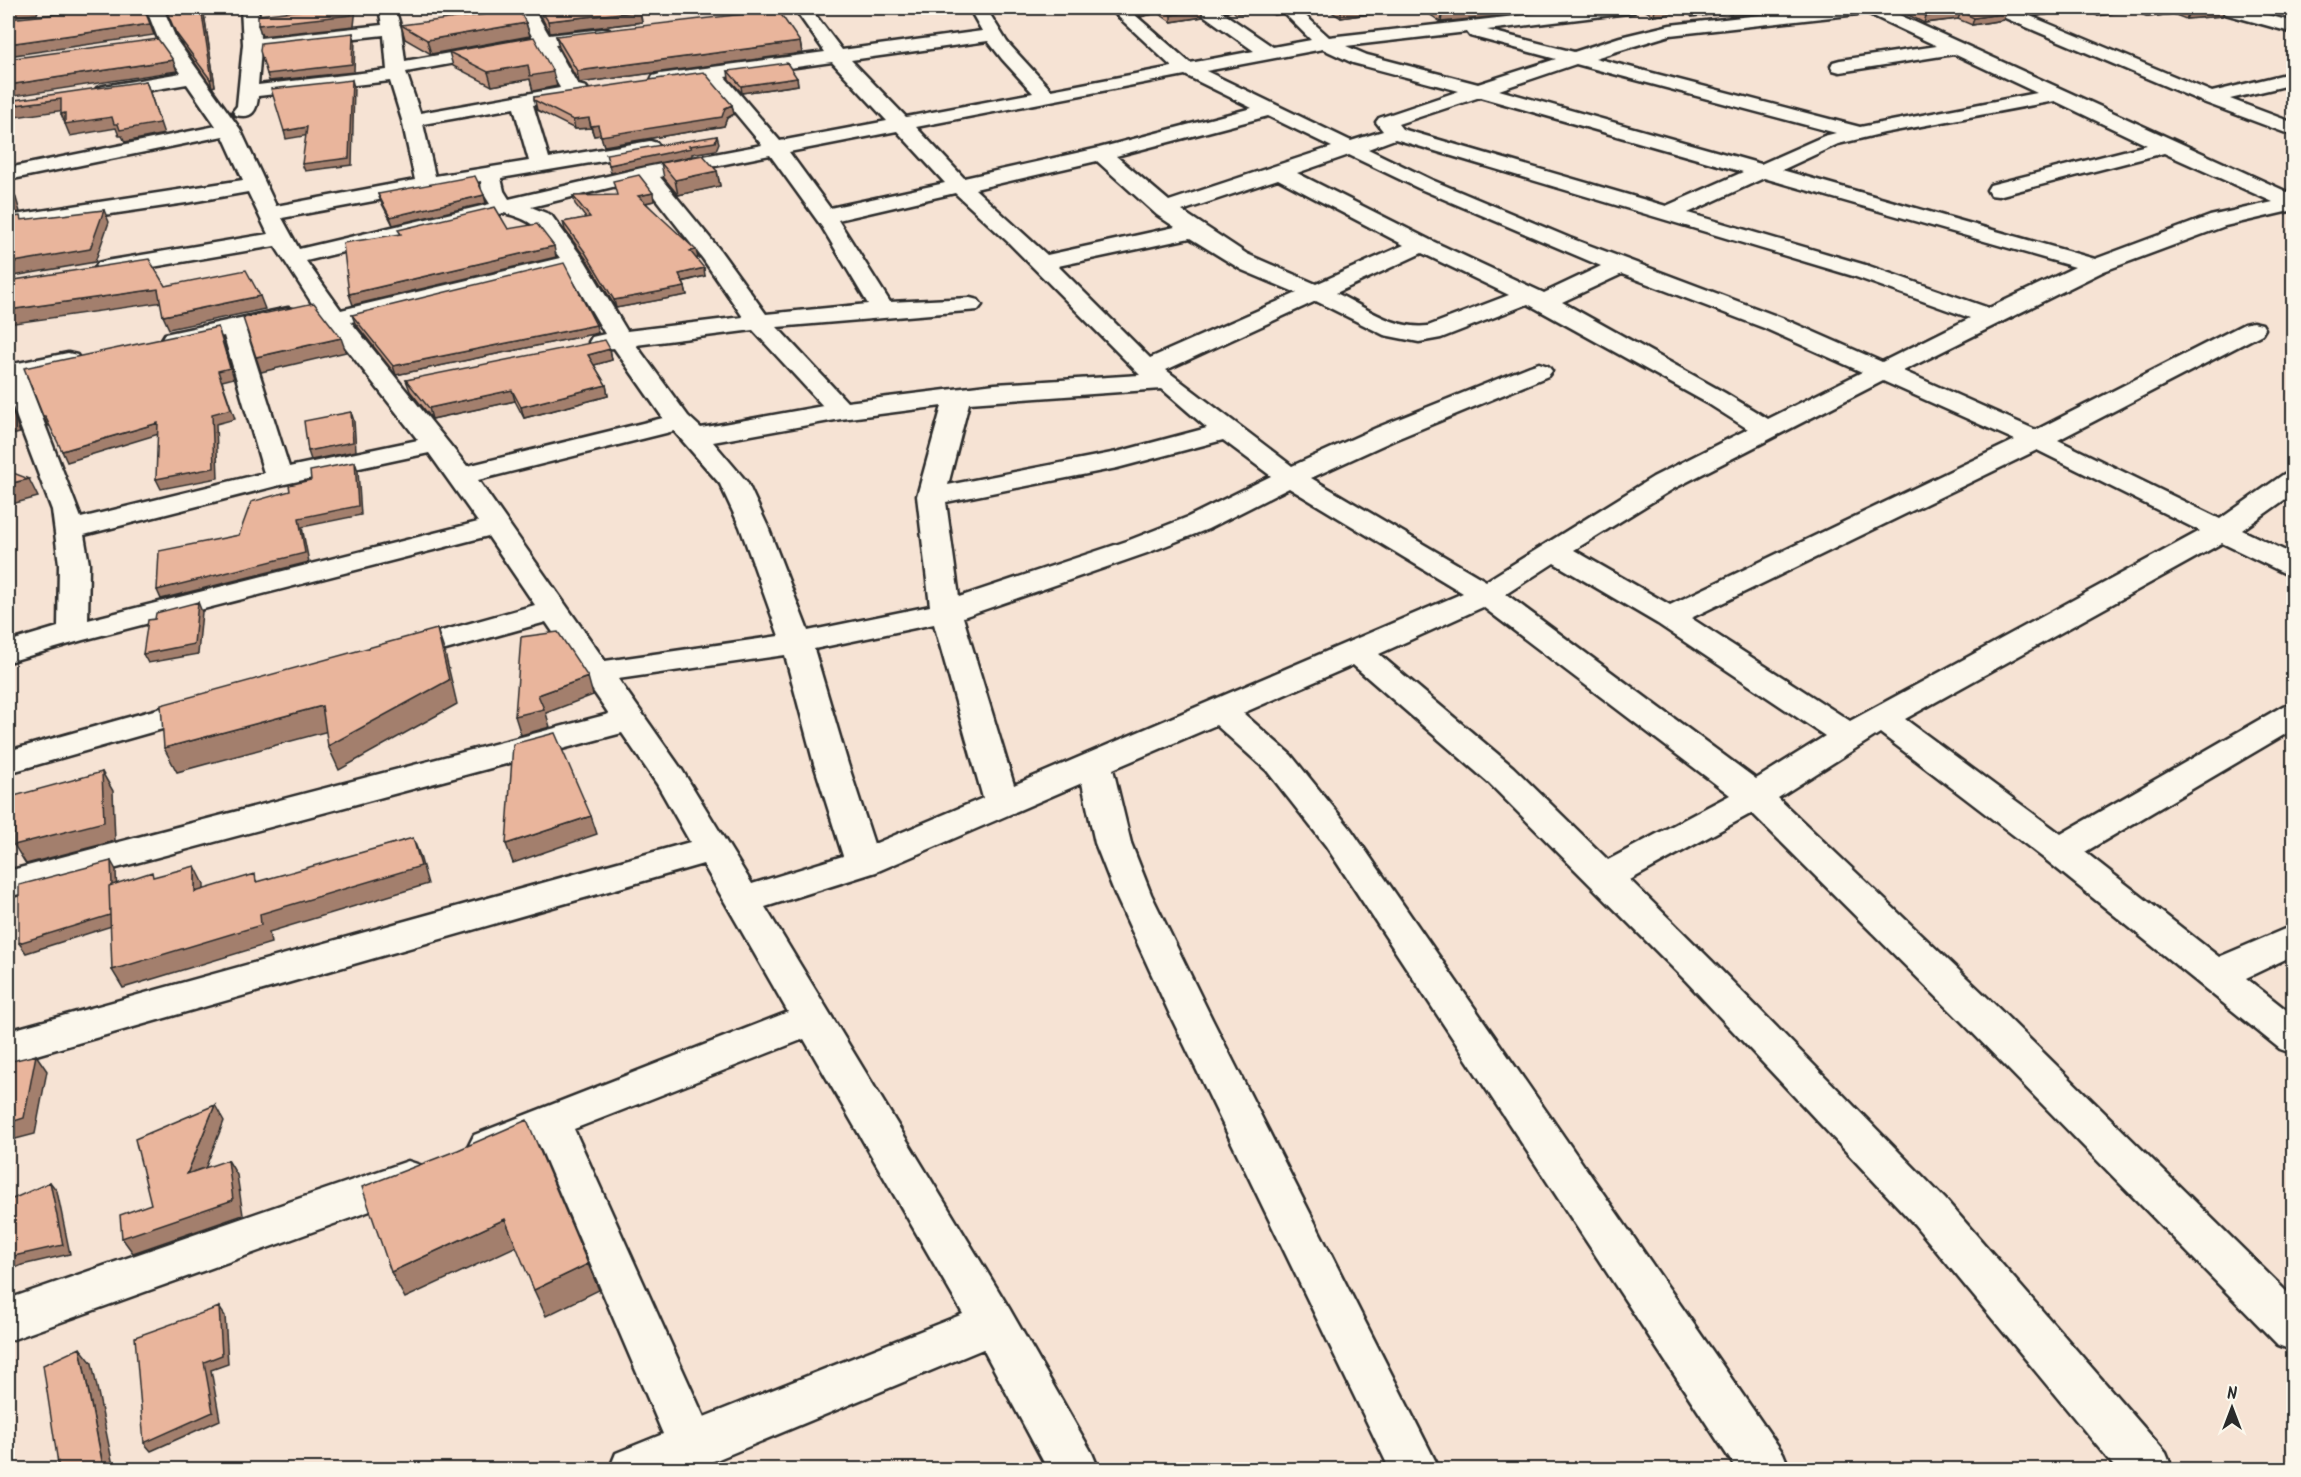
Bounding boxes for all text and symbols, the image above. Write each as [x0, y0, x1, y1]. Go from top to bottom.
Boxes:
north arrow [2202, 1378, 2262, 1438]
text: N [2227, 1382, 2237, 1407]

